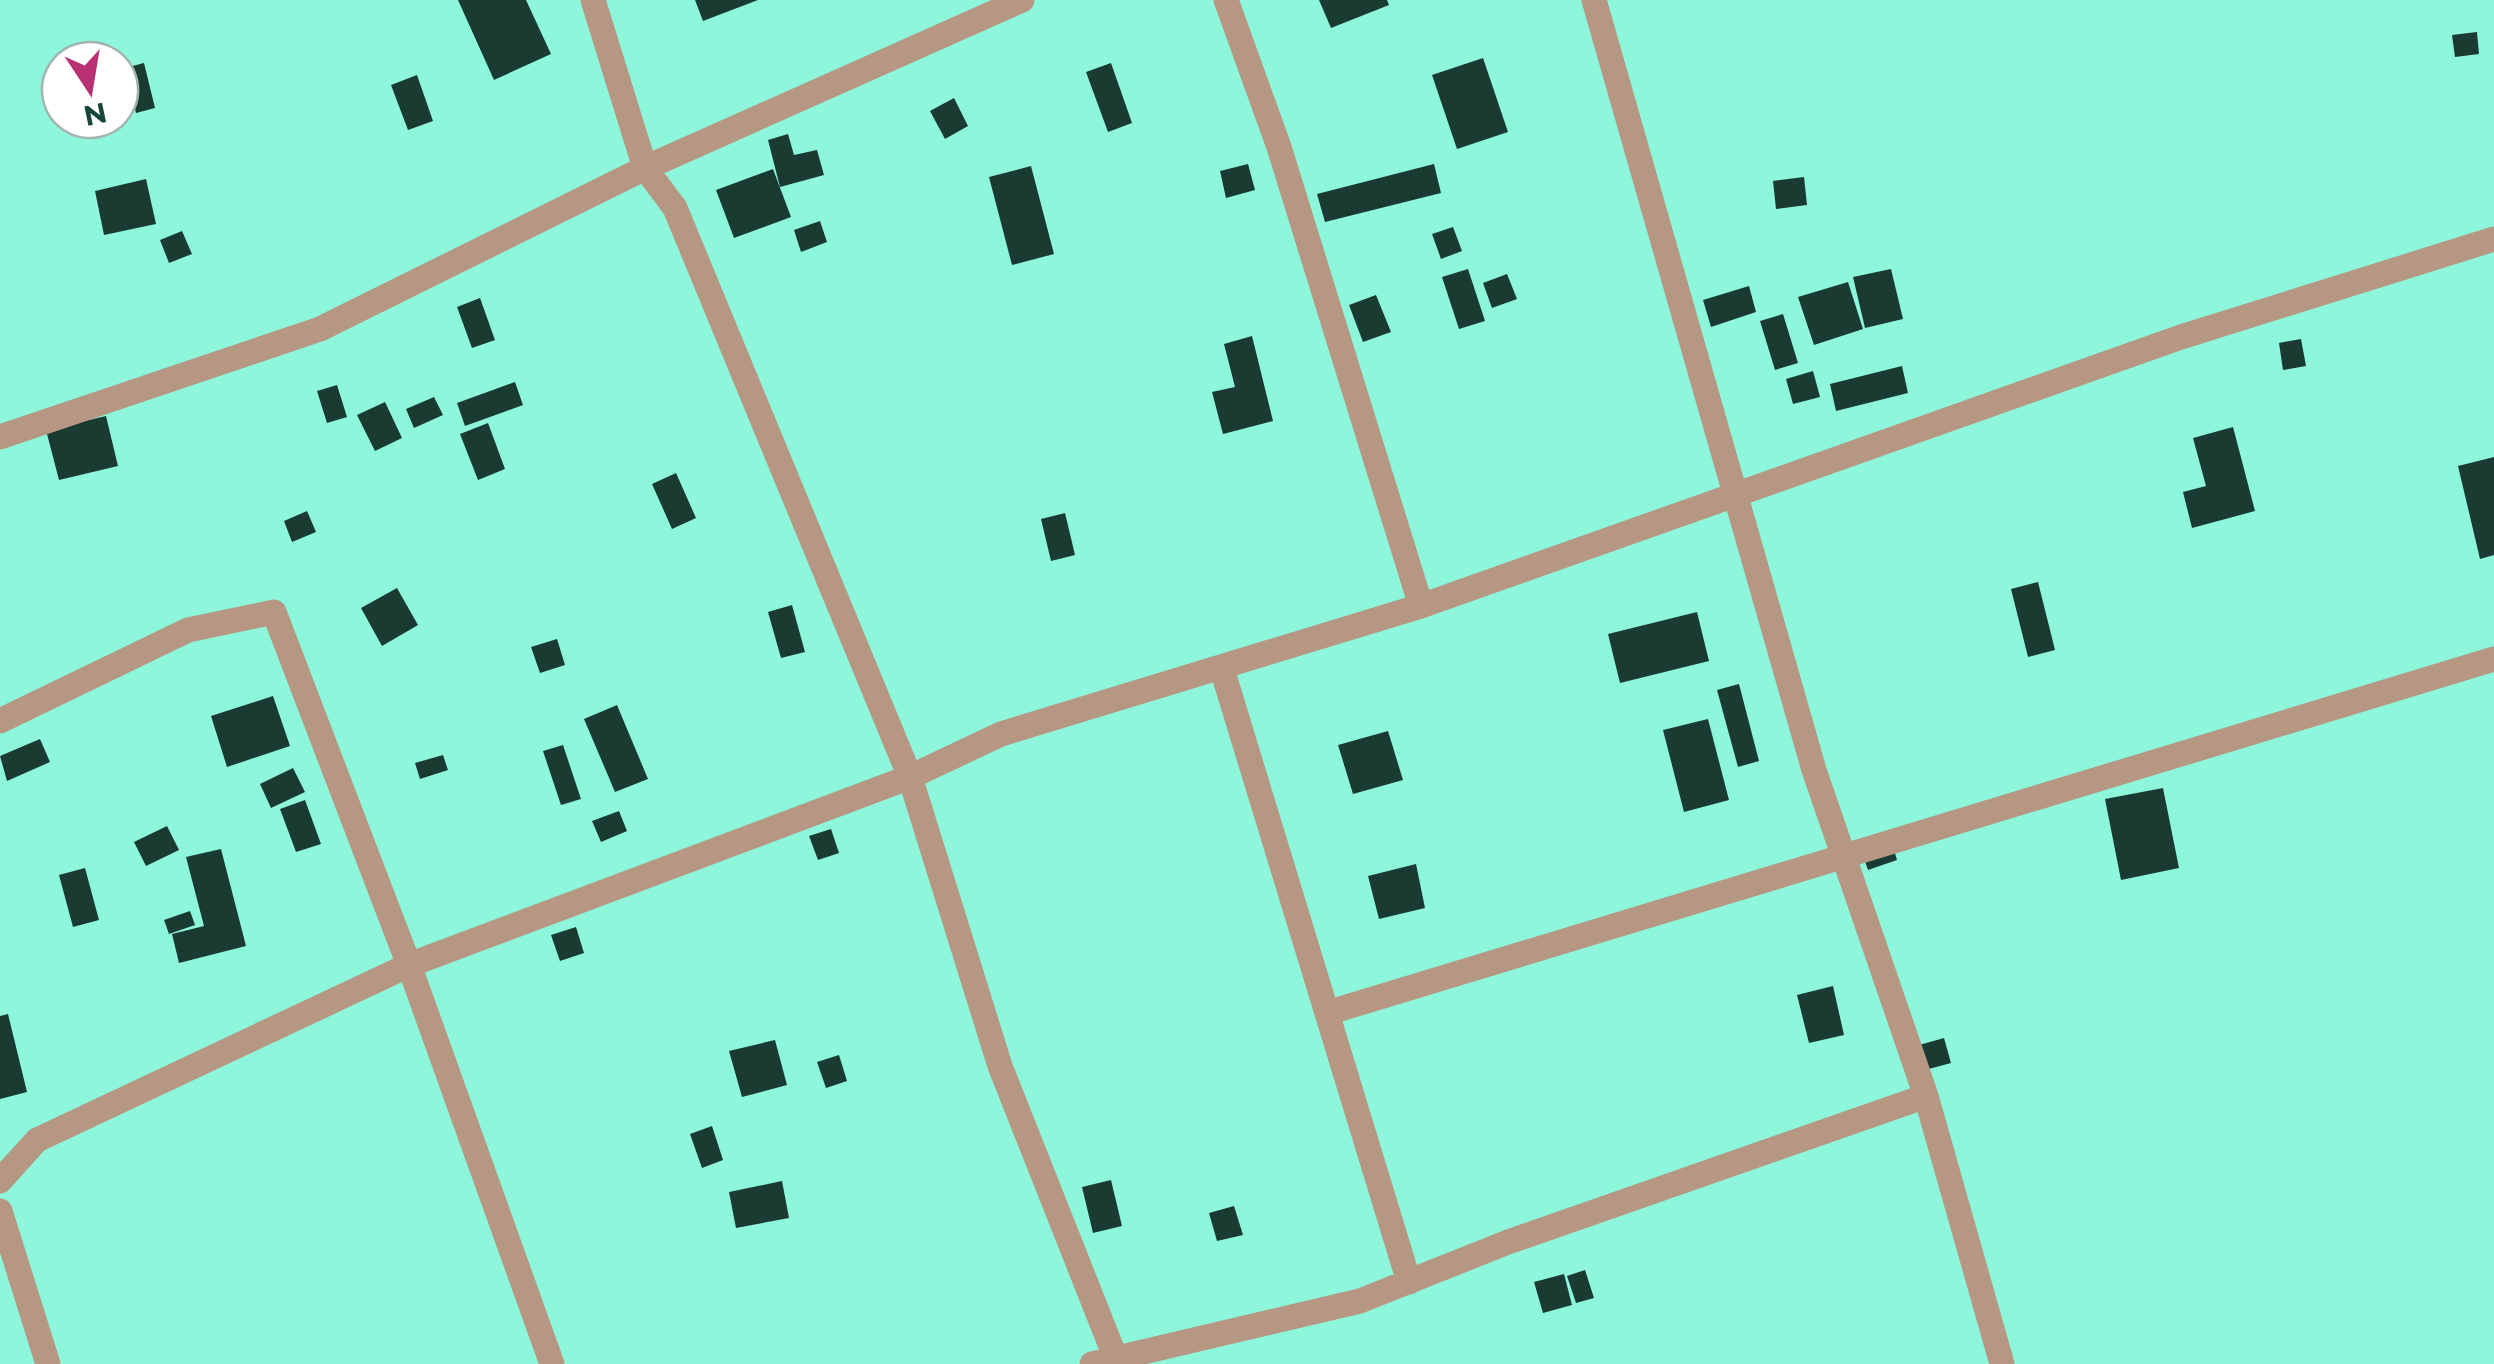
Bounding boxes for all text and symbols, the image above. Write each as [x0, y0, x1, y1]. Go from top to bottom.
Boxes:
north arrow [40, 40, 140, 140]
text: N [81, 95, 110, 133]

